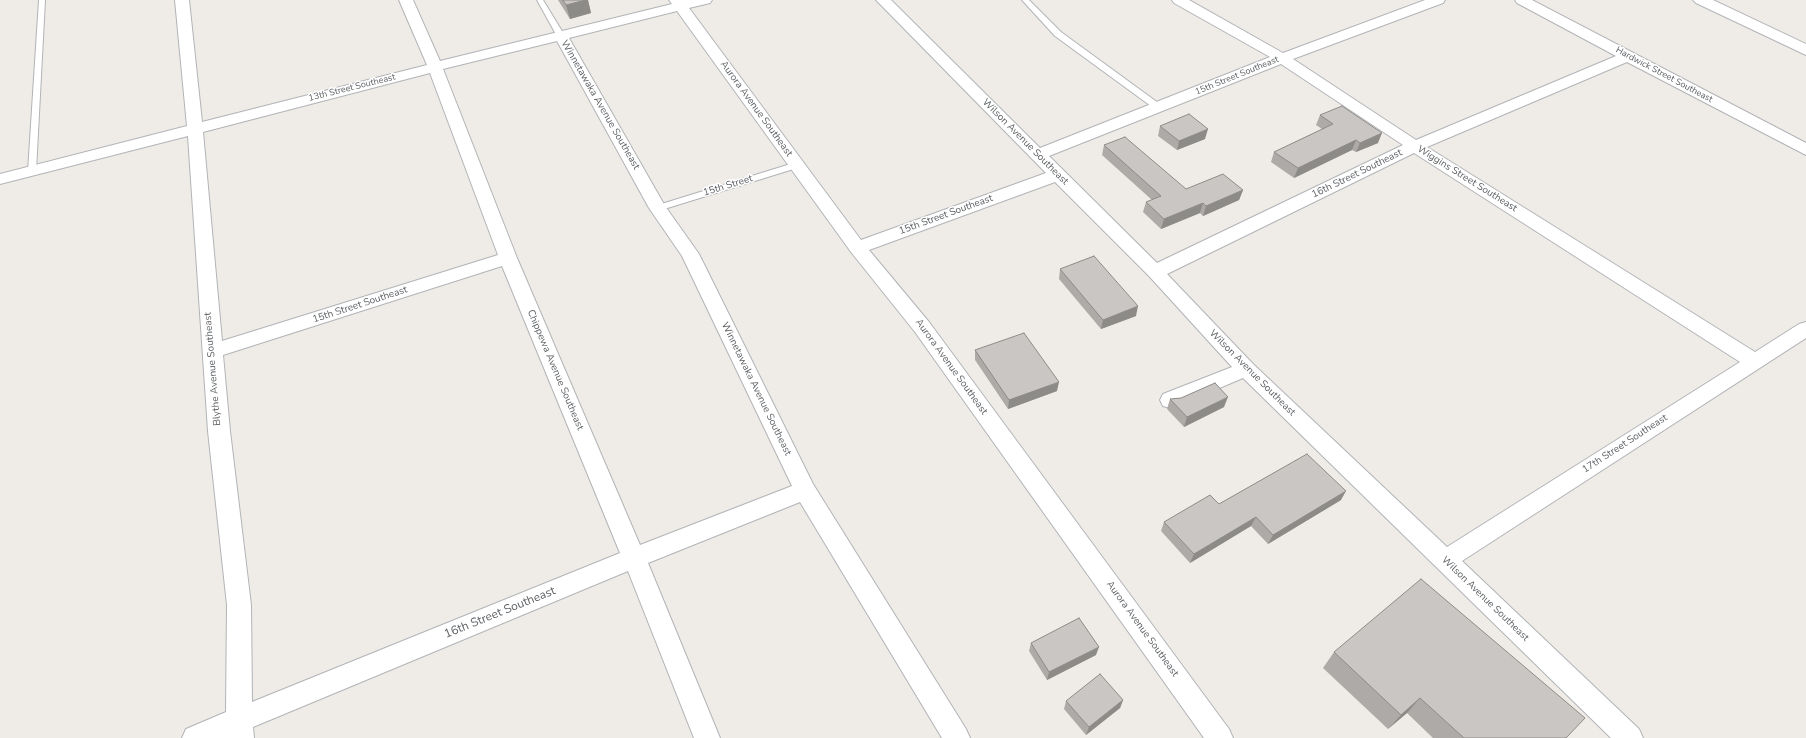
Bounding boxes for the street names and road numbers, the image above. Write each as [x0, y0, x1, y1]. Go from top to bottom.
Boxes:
street label: Winnetawaka Avenue Southeast [558, 38, 642, 172]
street label: Hardwick Street Southeast [1614, 45, 1714, 105]
street label: 15th Street Southeast [1194, 54, 1280, 98]
street label: Aurora Avenue Southeast [717, 59, 795, 159]
street label: 13th Street Southeast [307, 72, 397, 104]
street label: Wilson Avenue Southeast [979, 96, 1071, 188]
street label: Wiggins Street Southeast [1415, 143, 1519, 215]
street label: 16th Street Southeast [1310, 147, 1404, 201]
street label: 15th Street [702, 173, 754, 199]
street label: 15th Street Southeast [897, 192, 995, 238]
street label: 15th Street Southeast [311, 284, 409, 326]
street label: Chippewa Avenue Southeast [524, 308, 586, 432]
street label: Blythe Avenue Southeast [202, 312, 224, 426]
street label: Aurora Avenue Southeast [912, 317, 990, 417]
street label: Winnetawaka Avenue Southeast [718, 320, 794, 458]
street label: Wilson Avenue Southeast [1206, 327, 1298, 419]
street label: 17th Street Southeast [1580, 412, 1670, 476]
street label: Wilson Avenue Southeast [1439, 554, 1531, 644]
street label: Aurora Avenue Southeast [1103, 579, 1181, 679]
street label: 16th Street Southeast [442, 584, 558, 642]

